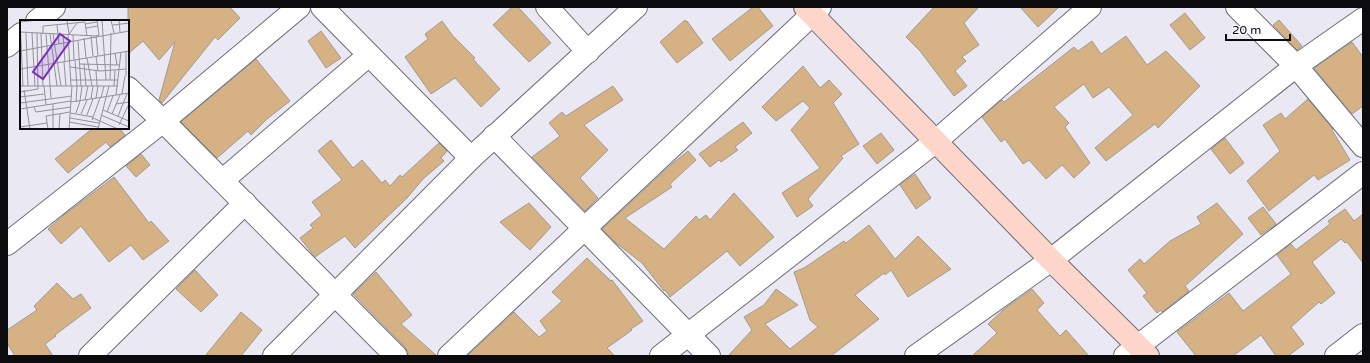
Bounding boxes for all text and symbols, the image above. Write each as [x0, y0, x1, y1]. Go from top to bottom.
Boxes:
scale bar [1226, 16, 1290, 42]
inset map [20, 20, 129, 129]
text: 20 m [1232, 23, 1261, 37]

